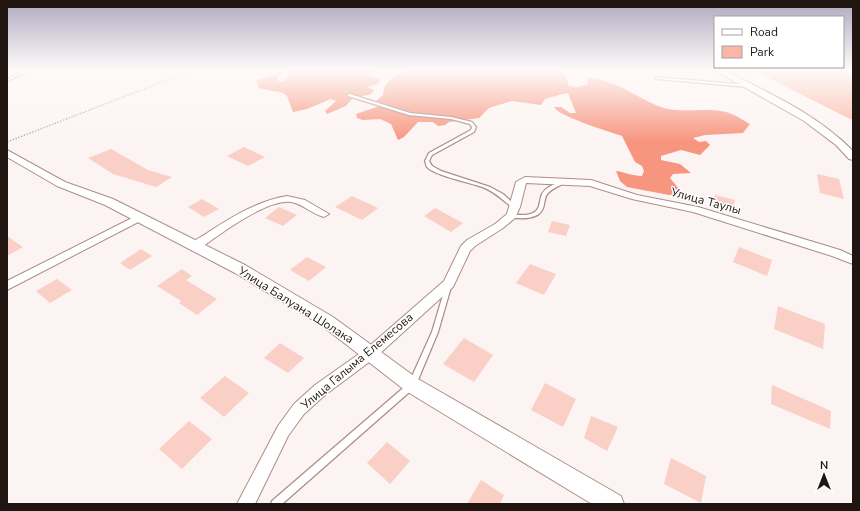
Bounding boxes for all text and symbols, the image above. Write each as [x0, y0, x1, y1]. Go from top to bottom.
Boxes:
legend [714, 16, 844, 68]
text: Road [750, 24, 778, 40]
text: Park [750, 44, 775, 60]
street label: Улица Таулы [668, 184, 743, 218]
street label: Улица Балуана Шолака [234, 262, 357, 347]
street label: Улица Галыма Елемесова [297, 309, 417, 413]
north arrow [804, 455, 844, 495]
text: N [820, 458, 828, 473]

